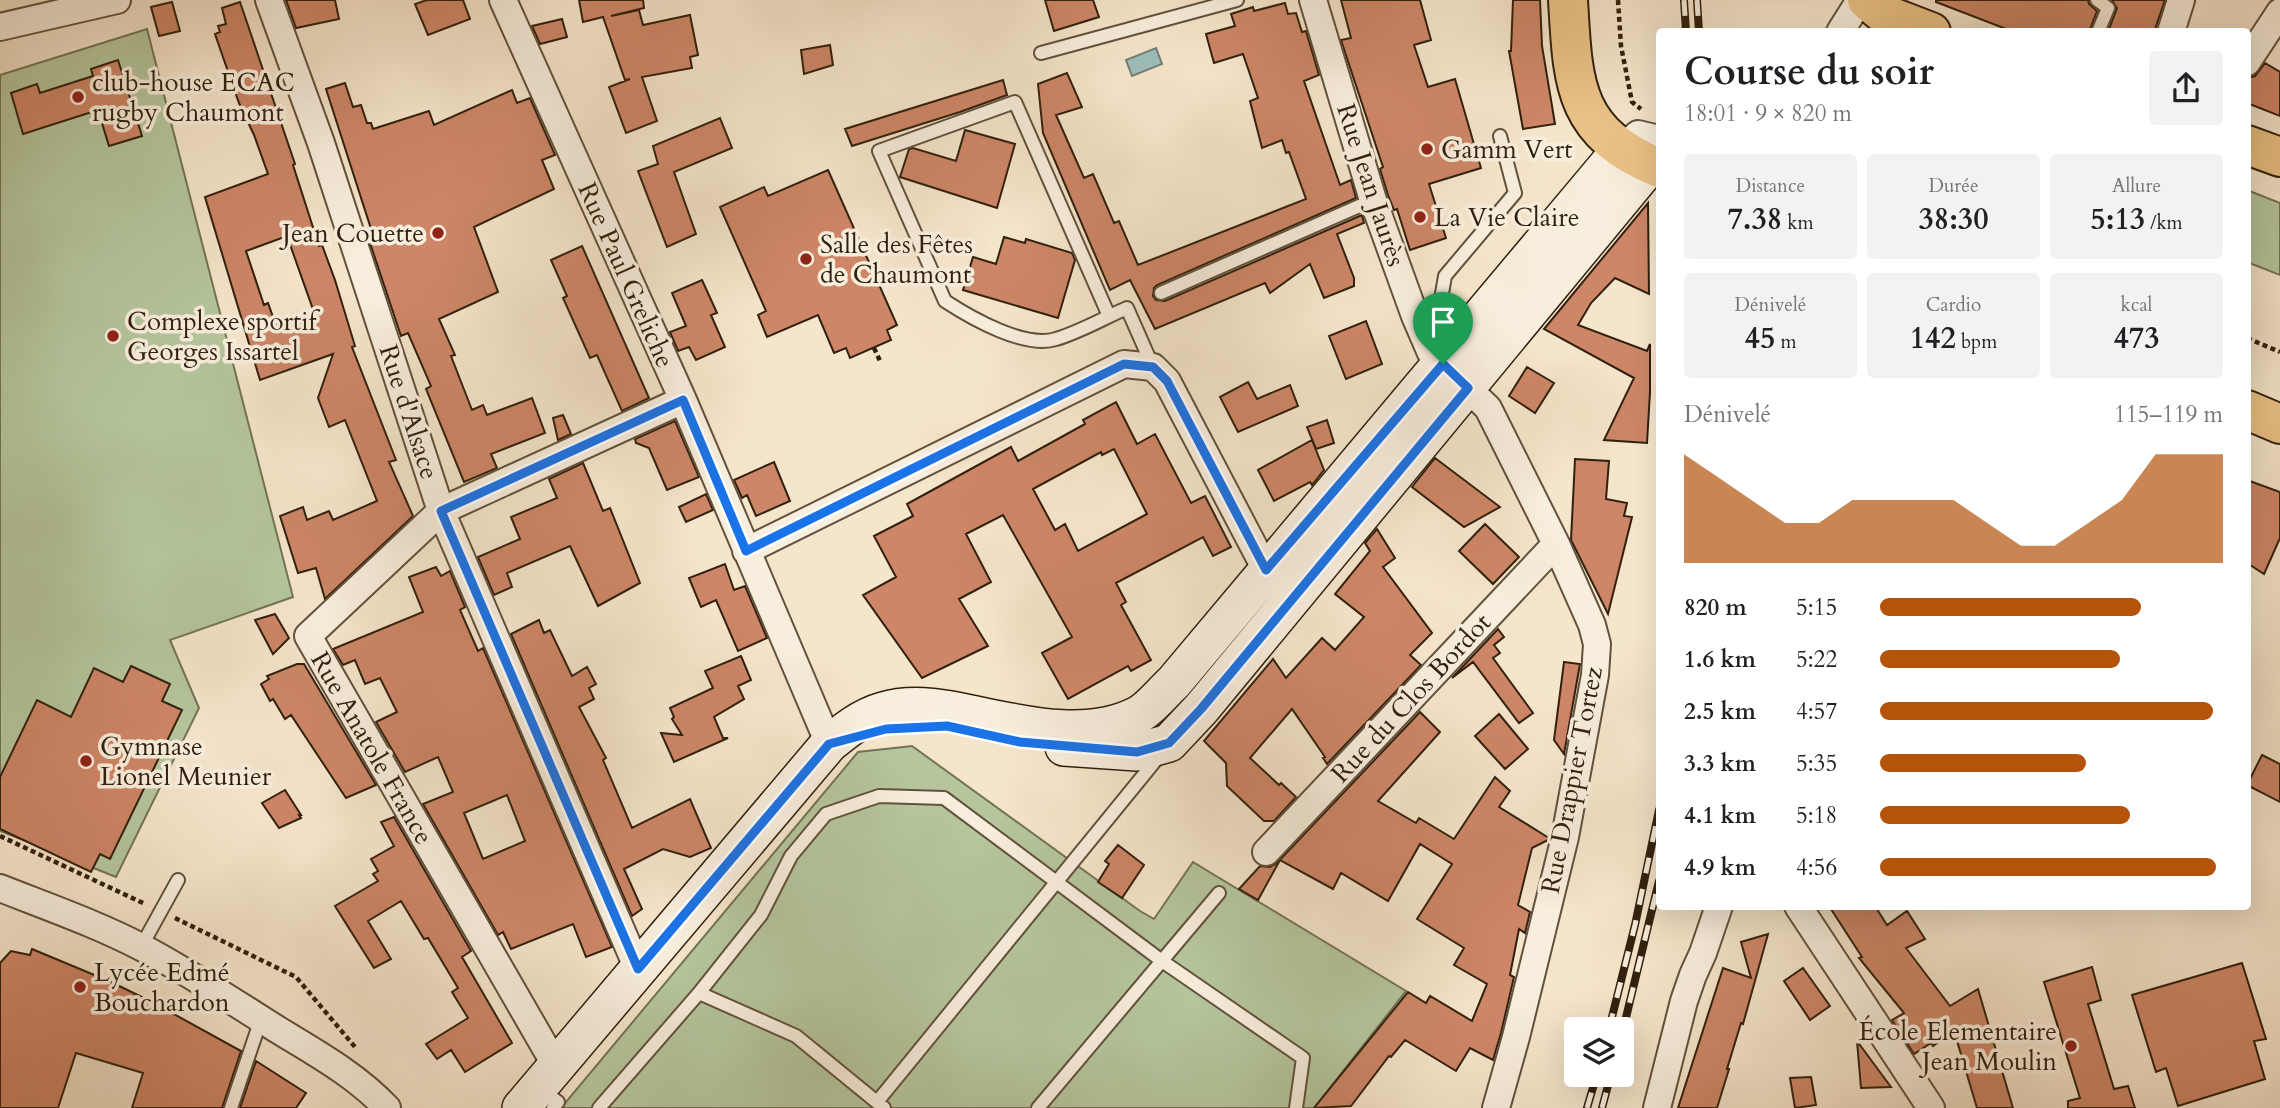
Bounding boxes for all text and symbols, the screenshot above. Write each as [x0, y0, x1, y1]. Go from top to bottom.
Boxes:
text: Course du soir [1684, 46, 1934, 98]
button: share [2149, 51, 2223, 125]
place label: club-house ECAC rugby Chaumont [92, 65, 295, 130]
marker: club-house ECAC rugby Chaumont [70, 89, 86, 105]
text: 18:01 · 9 × 820 m [1684, 98, 1852, 129]
street label: Rue Jean Jaurès [1328, 99, 1414, 271]
place label: Gamm Vert [1441, 132, 1572, 167]
marker: Gamm Vert [1419, 141, 1435, 157]
text: Distance [1736, 173, 1805, 199]
text: Durée [1928, 173, 1979, 199]
text: Allure [2112, 173, 2161, 199]
street label: Rue Paul Greliche [569, 177, 683, 373]
text: 7.38 [1727, 199, 1782, 240]
text: 38:30 [1918, 199, 1989, 240]
text: 5:13 [2090, 199, 2145, 240]
place label: La Vie Claire [1434, 200, 1580, 235]
marker: La Vie Claire [1412, 209, 1428, 225]
text: km [1782, 210, 1814, 236]
text: /km [2145, 210, 2183, 236]
place label: Jean Couette [278, 216, 424, 251]
marker: Jean Couette [430, 225, 446, 241]
place label: Salle des Fêtes de Chaumont [820, 227, 973, 292]
marker: Salle des Fêtes de Chaumont [798, 251, 814, 267]
pin [1413, 292, 1473, 364]
text: Dénivelé [1735, 292, 1806, 318]
text: Cardio [1926, 292, 1981, 318]
text: kcal [2121, 292, 2152, 318]
icon: arrive [1424, 303, 1462, 341]
place label: Complexe sportif Georges Issartel [127, 304, 320, 369]
text: 45 [1745, 318, 1775, 359]
text: 142 [1910, 318, 1956, 359]
text: 473 [2113, 318, 2160, 359]
marker: Complexe sportif Georges Issartel [105, 328, 121, 344]
text: m [1775, 329, 1796, 355]
text: bpm [1956, 329, 1997, 355]
street label: Rue d'Alsace [371, 340, 447, 484]
text: Dénivelé [1684, 399, 1771, 430]
text: 115–119 m [2114, 399, 2223, 430]
text: 820 m [1684, 592, 1747, 623]
text: 5:15 [1796, 592, 1837, 623]
street label: Rue du Clos Bordot [1323, 606, 1499, 790]
text: 1.6 km [1684, 644, 1756, 675]
text: 5:22 [1796, 644, 1837, 675]
street label: Rue Anatole France [303, 645, 441, 851]
street label: Rue Drappier Tortez [1533, 663, 1611, 896]
text: 2.5 km [1684, 696, 1756, 727]
text: 4:57 [1796, 696, 1837, 727]
place label: Gymnase Lionel Meunier [100, 729, 272, 794]
text: 3.3 km [1684, 748, 1756, 779]
text: 5:35 [1796, 748, 1837, 779]
marker: Gymnase Lionel Meunier [78, 753, 94, 769]
text: 4.1 km [1684, 800, 1756, 831]
text: 5:18 [1796, 800, 1837, 831]
text: 4.9 km [1684, 852, 1756, 883]
text: 4:56 [1796, 852, 1837, 883]
place label: Lycée Edmé Bouchardon [94, 955, 230, 1020]
marker: Lycée Edmé Bouchardon [72, 979, 88, 995]
place label: École Elementaire Jean Moulin [1859, 1014, 2057, 1079]
map controls [1564, 1017, 1634, 1087]
button: layers [1564, 1017, 1634, 1087]
marker: École Elementaire Jean Moulin [2063, 1038, 2079, 1054]

